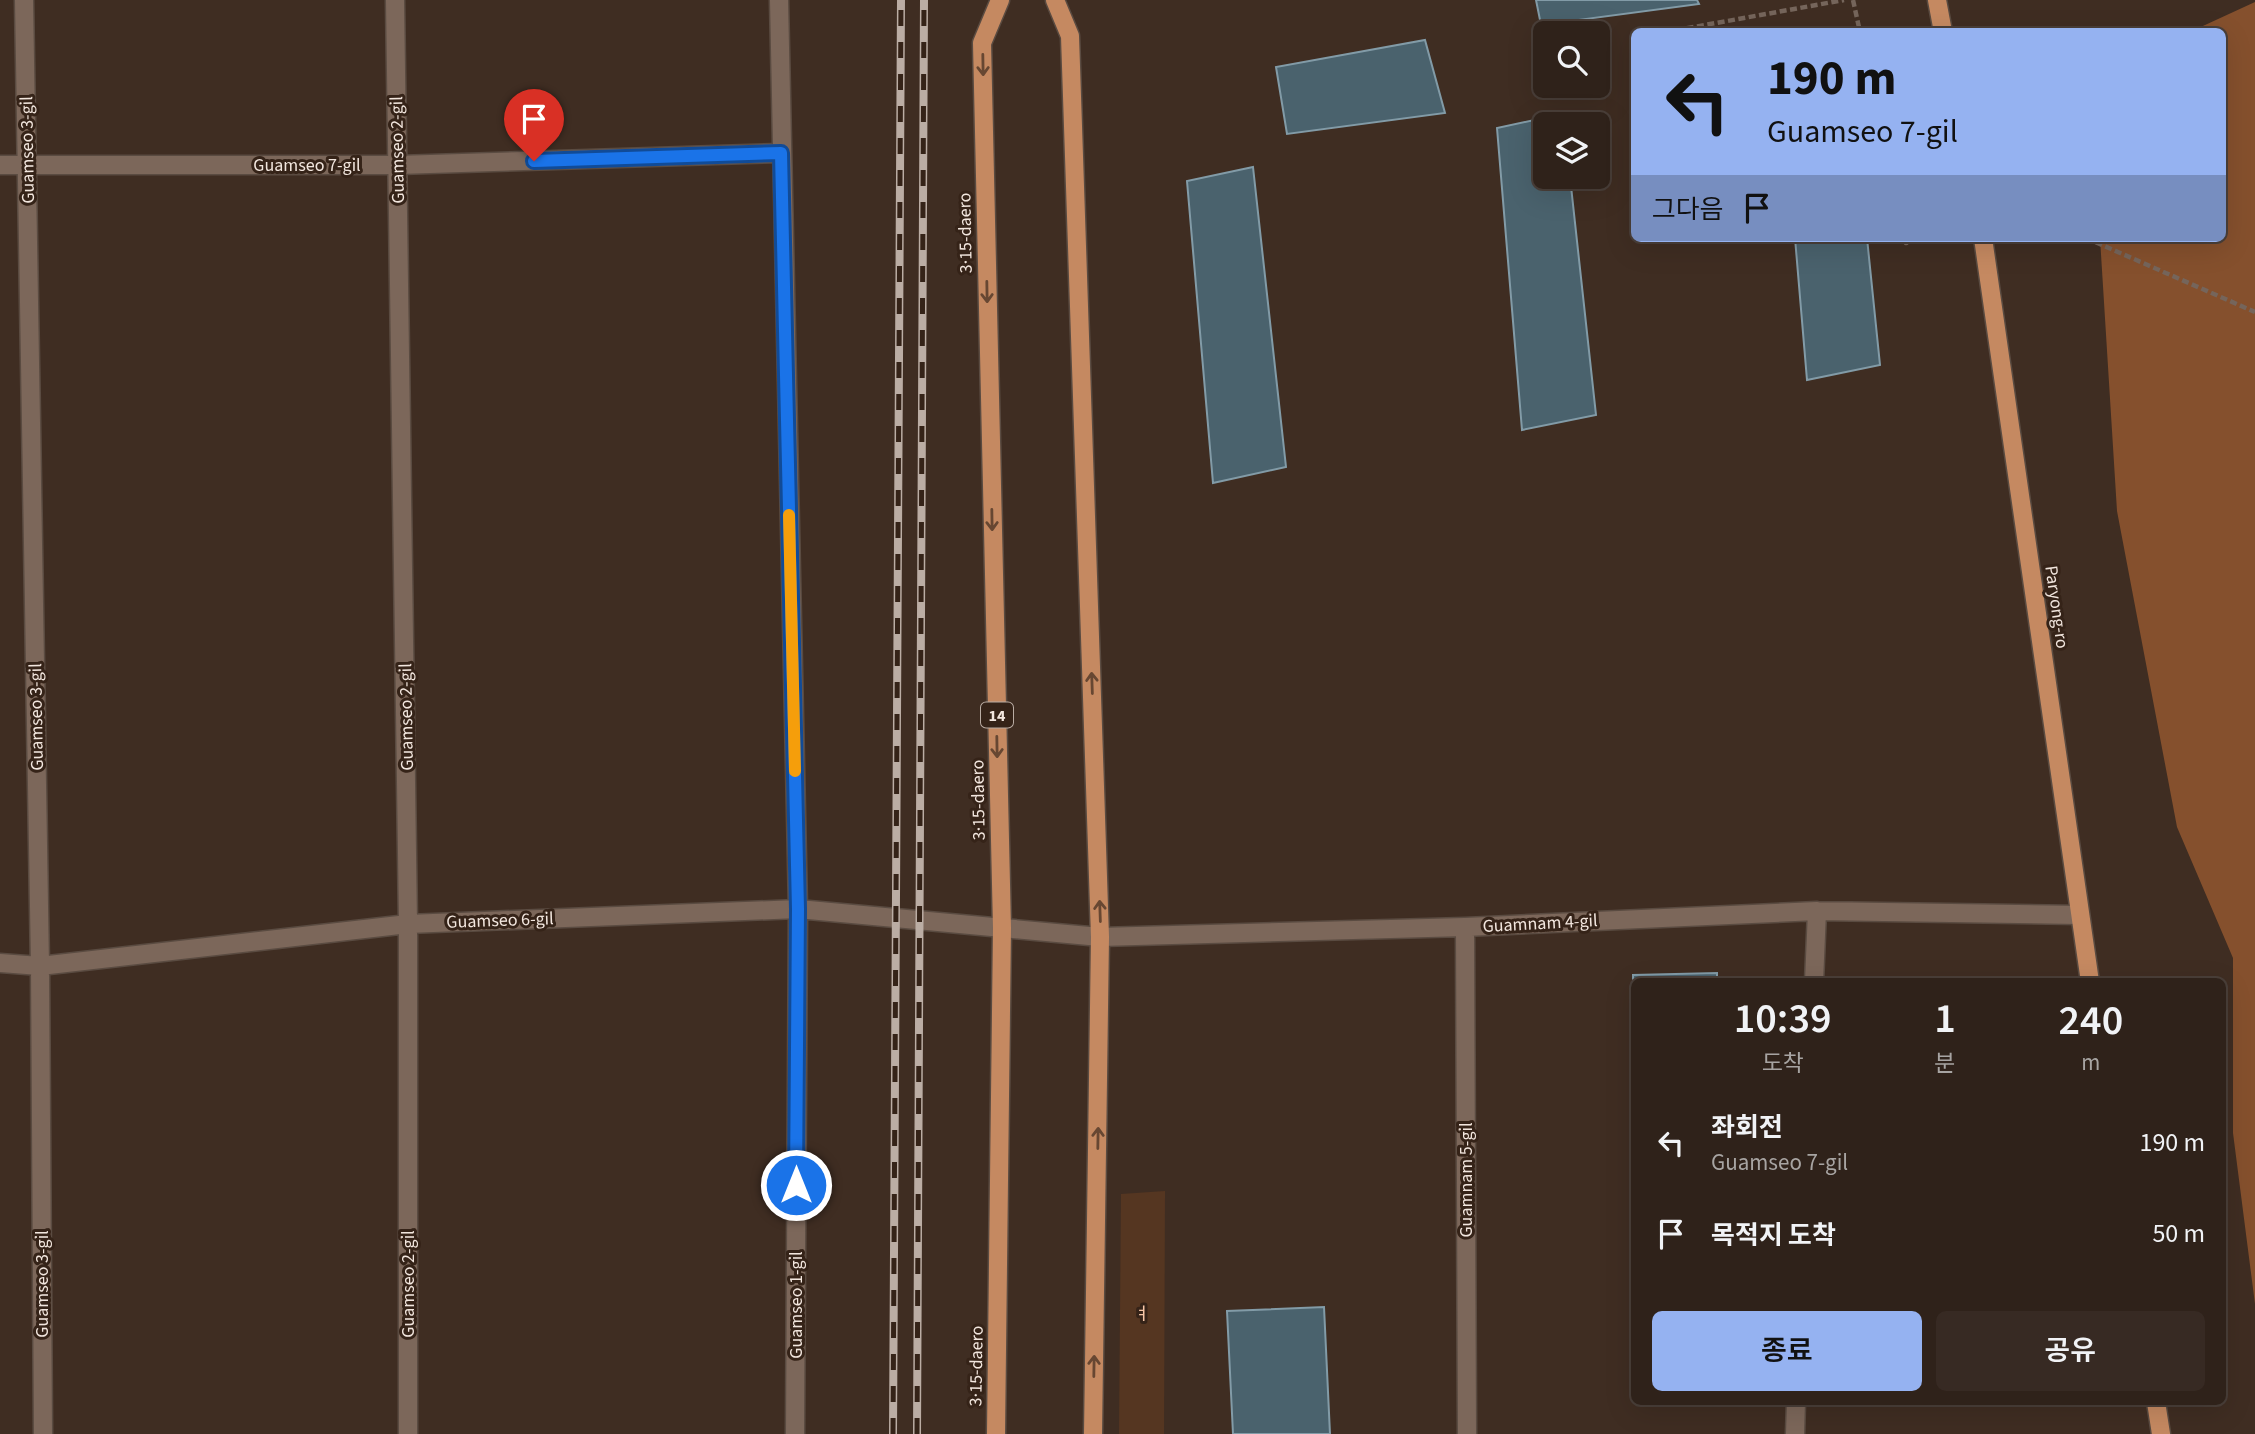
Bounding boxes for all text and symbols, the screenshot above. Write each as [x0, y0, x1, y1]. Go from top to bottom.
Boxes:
map controls [1533, 21, 1610, 189]
button: search [1533, 21, 1610, 98]
text: 190 m [1767, 44, 1896, 114]
one-way arrow [976, 53, 990, 76]
icon: left [1652, 56, 1743, 147]
pin [504, 89, 564, 161]
street label: Guamseo 3-gil [14, 96, 41, 204]
street label: Guamseo 2-gil [384, 96, 411, 204]
icon: arrive [515, 100, 553, 138]
text: Guamseo 7-gil [1767, 109, 1958, 155]
button: layers [1533, 112, 1610, 189]
street label: Guamseo 7-gil [253, 153, 361, 178]
icon: arrive [1738, 189, 1776, 227]
text: 그다음 [1652, 191, 1724, 228]
street label: 3·15-daero [952, 192, 979, 274]
one-way arrow [980, 280, 994, 303]
one-way arrow [985, 508, 999, 531]
street label: Paryong-ro [2038, 564, 2075, 650]
street label: Guamseo 3-gil [23, 663, 50, 771]
street label: Guamseo 2-gil [393, 663, 420, 771]
one-way arrow [1085, 672, 1098, 695]
road number: 14 [981, 702, 1013, 728]
one-way arrow [991, 735, 1004, 758]
street label: 3·15-daero [965, 759, 992, 841]
one-way arrow [1093, 900, 1106, 923]
street label: Guamseo 6-gil [446, 906, 554, 935]
street label: Guamnam 4-gil [1482, 908, 1598, 939]
text: 10:39 [1734, 989, 1832, 1049]
text: 1 [1934, 989, 1956, 1049]
text: 240 [2059, 991, 2123, 1051]
text: m [2081, 1046, 2100, 1079]
text: 도착 [1761, 1047, 1804, 1080]
text: 분 [1934, 1047, 1956, 1080]
text: 좌회전 [1711, 1109, 1783, 1146]
street label: Guamnam 5-gil [1454, 1123, 1479, 1237]
icon: left [1652, 1124, 1690, 1162]
text: 190 m [2139, 1124, 2205, 1161]
one-way arrow [1091, 1127, 1104, 1150]
text: Guamseo 7-gil [1711, 1146, 1848, 1179]
position arrow [759, 1148, 833, 1222]
icon: arrive [1652, 1215, 1690, 1253]
text: 50 m [2152, 1215, 2205, 1252]
text: 목적지 도착 [1711, 1217, 1836, 1254]
street label: Guamseo 3-gil [30, 1230, 55, 1338]
street label: Guamseo 2-gil [396, 1230, 421, 1338]
street label: Guamseo 1-gil [784, 1251, 809, 1359]
park label: ㅕ [1134, 1302, 1150, 1327]
button: 종료 [1652, 1311, 1922, 1391]
button: 공유 [1936, 1311, 2205, 1391]
street label: 3·15-daero [963, 1325, 990, 1407]
one-way arrow [1088, 1355, 1101, 1378]

